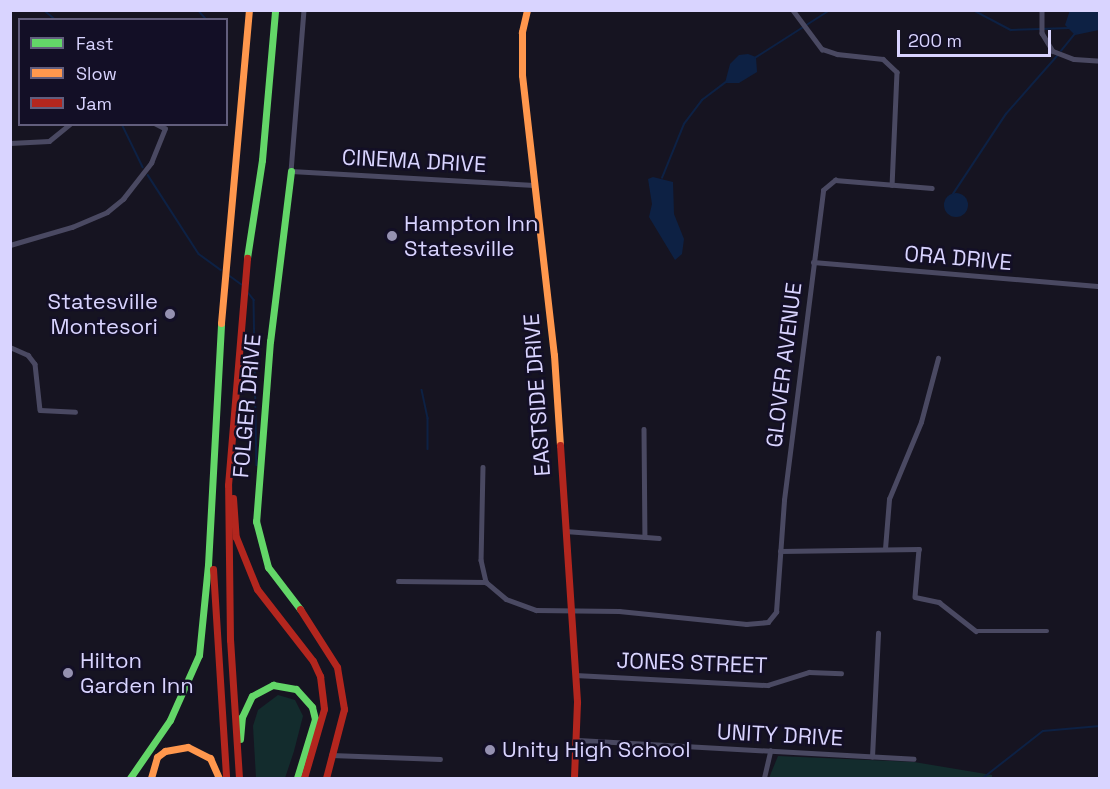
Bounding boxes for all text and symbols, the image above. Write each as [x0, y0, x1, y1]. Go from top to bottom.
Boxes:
legend [18, 18, 228, 126]
scale bar [900, 18, 1054, 56]
text: 200 m [908, 29, 962, 52]
text: Fast [76, 32, 113, 55]
text: Slow [76, 62, 117, 85]
text: Jam [76, 92, 112, 115]
street label: CINEMA DRIVE [341, 144, 487, 178]
place label: Hampton Inn Statesville [404, 210, 539, 262]
marker: Hampton Inn Statesville [385, 229, 399, 243]
street label: ORA DRIVE [903, 240, 1013, 276]
street label: GLOVER AVENUE [761, 281, 807, 449]
place label: Statesville Montesori [48, 288, 158, 340]
marker: Statesville Montesori [163, 307, 177, 321]
street label: EASTSIDE DRIVE [518, 313, 556, 477]
street label: FOLGER DRIVE [228, 333, 266, 479]
place label: Hilton Garden Inn [80, 647, 194, 698]
street label: JONES STREET [616, 647, 768, 679]
marker: Hilton Garden Inn [61, 666, 75, 680]
street label: UNITY DRIVE [716, 719, 844, 751]
place label: Unity High School [502, 737, 691, 763]
marker: Unity High School [483, 743, 497, 757]

